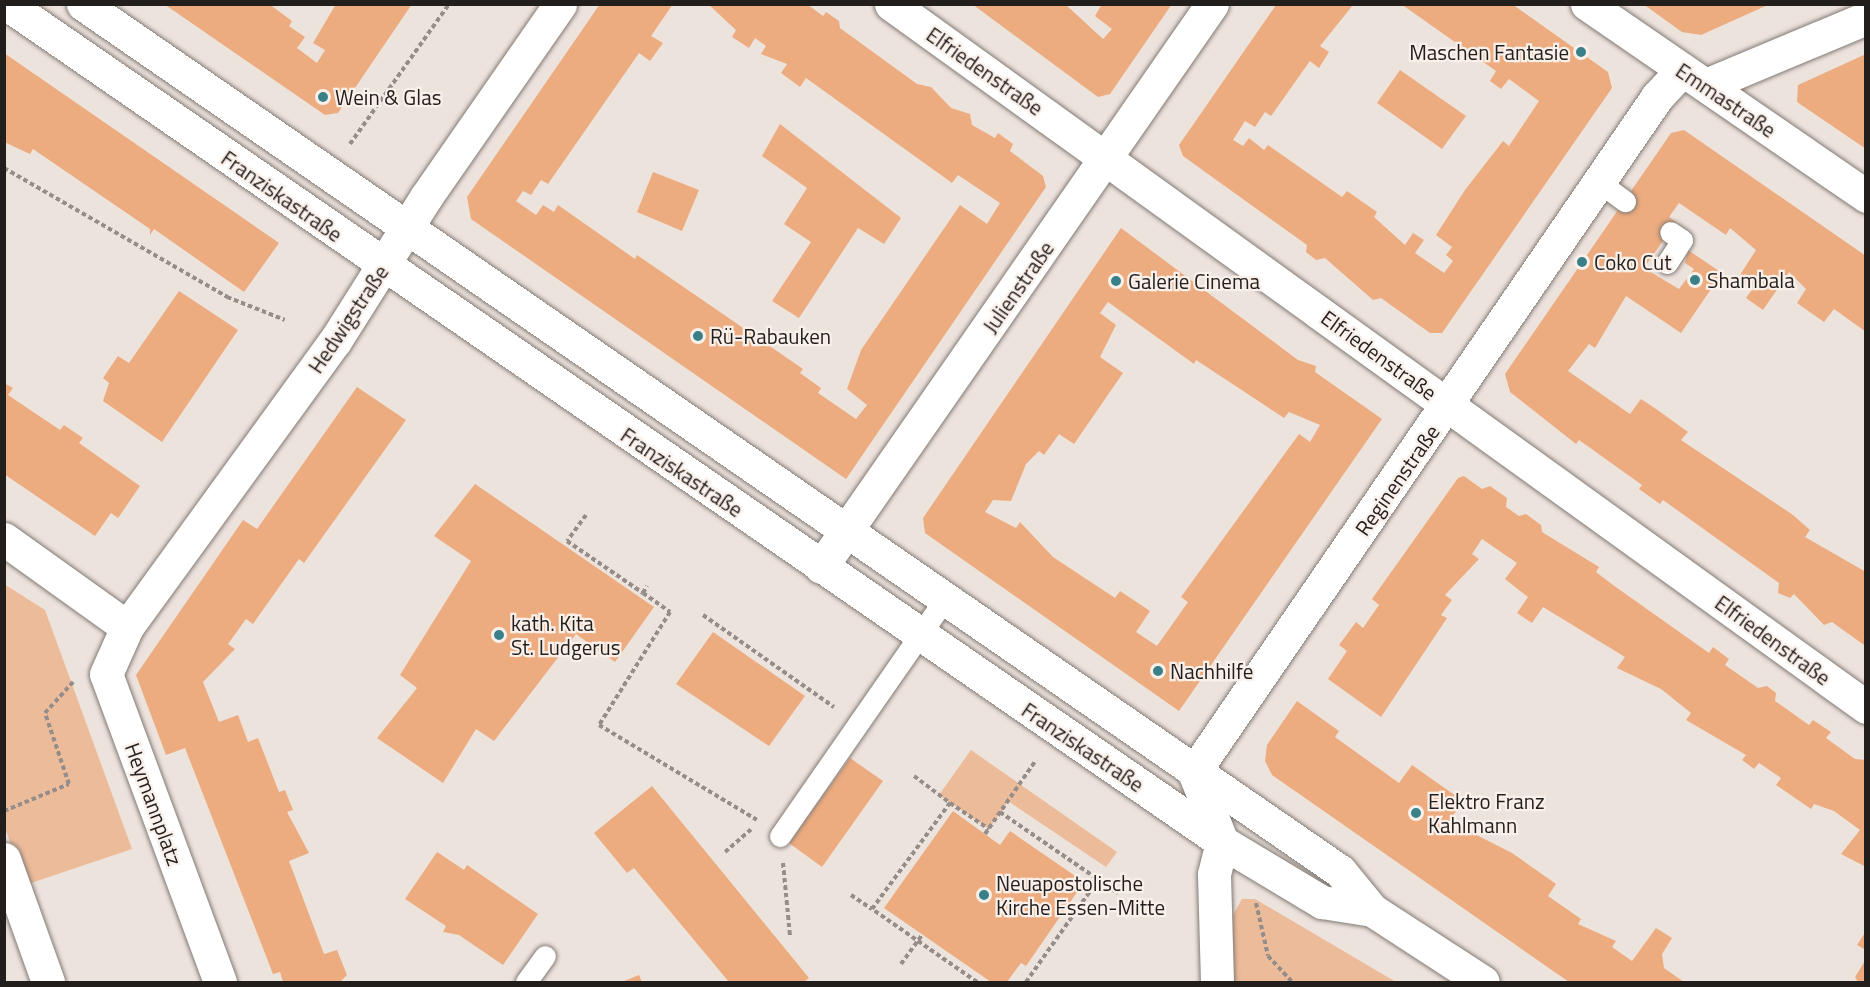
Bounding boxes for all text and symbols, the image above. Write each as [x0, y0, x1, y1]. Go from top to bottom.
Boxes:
street label: Elfriedenstraße [922, 22, 1048, 120]
place label: Maschen Fantasie [1409, 39, 1569, 65]
marker: Maschen Fantasie [1574, 45, 1588, 59]
street label: Emmastraße [1671, 57, 1781, 143]
place label: Wein & Glas [335, 84, 441, 110]
marker: Wein & Glas [316, 90, 330, 104]
street label: Franziskastraße [217, 145, 347, 247]
street label: Julienstraße [977, 236, 1059, 338]
place label: Coko Cut [1594, 249, 1672, 275]
marker: Coko Cut [1575, 255, 1589, 269]
street label: Hedwigstraße [303, 260, 393, 378]
place label: Shambala [1707, 267, 1795, 293]
place label: Galerie Cinema [1128, 268, 1260, 294]
marker: Shambala [1688, 273, 1702, 287]
marker: Galerie Cinema [1109, 274, 1123, 288]
street label: Elfriedenstraße [1316, 305, 1442, 405]
place label: Rü-Rabauken [710, 323, 831, 349]
marker: Rü-Rabauken [691, 329, 705, 343]
street label: Reginenstraße [1350, 420, 1444, 540]
street label: Franziskastraße [616, 422, 748, 522]
street label: Elfriedenstraße [1710, 590, 1836, 690]
place label: kath. Kita St. Ludgerus [511, 610, 621, 660]
marker: kath. Kita St. Ludgerus [492, 628, 506, 642]
place label: Nachhilfe [1170, 658, 1253, 684]
marker: Nachhilfe [1151, 664, 1165, 678]
street label: Franziskastraße [1017, 697, 1149, 797]
street label: Heymannplatz [120, 739, 188, 869]
place label: Elektro Franz Kahlmann [1428, 788, 1544, 838]
marker: Elektro Franz Kahlmann [1409, 806, 1423, 820]
place label: Neuapostolische Kirche Essen-Mitte [996, 870, 1165, 920]
marker: Neuapostolische Kirche Essen-Mitte [977, 888, 991, 902]

